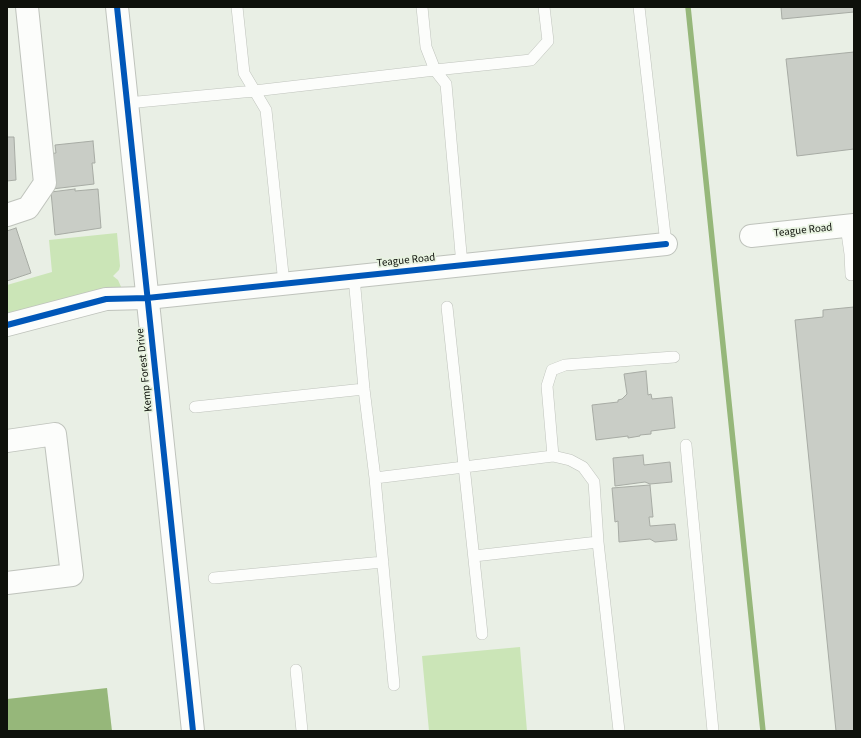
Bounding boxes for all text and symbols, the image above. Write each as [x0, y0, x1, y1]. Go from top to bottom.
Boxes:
street label: Teague Road [773, 221, 833, 241]
street label: Teague Road [376, 251, 436, 271]
street label: Kemp Forest Drive [134, 328, 156, 412]

